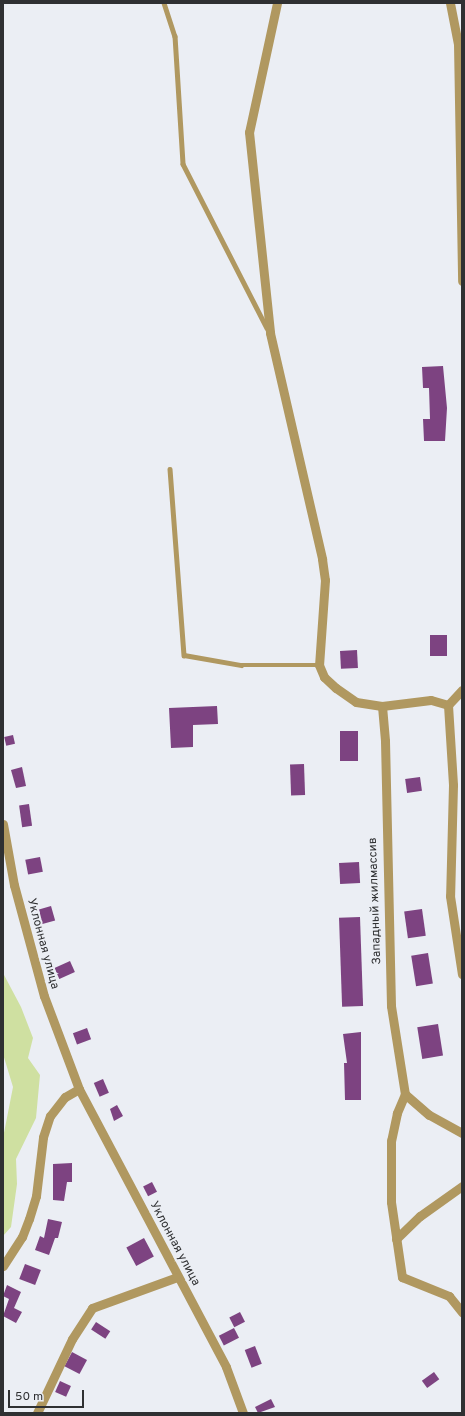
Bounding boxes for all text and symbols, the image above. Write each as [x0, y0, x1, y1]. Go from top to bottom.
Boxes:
street label: Западный жилмассив [367, 837, 385, 965]
street label: Уклонная улица [23, 897, 61, 991]
street label: Уклонная улица [146, 1199, 202, 1289]
scale bar [10, 1382, 86, 1408]
text: 50 m [15, 1389, 43, 1405]

